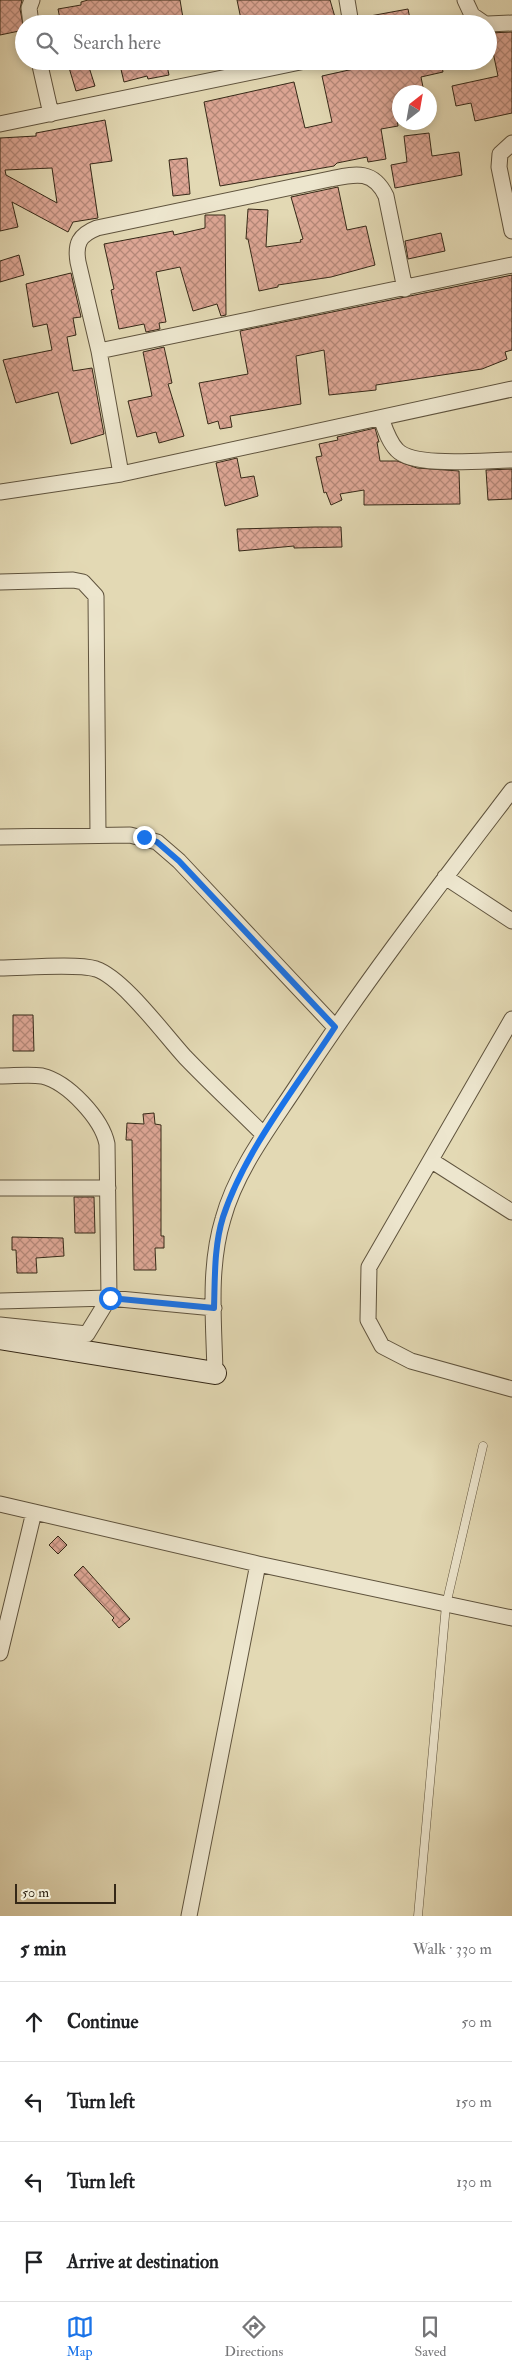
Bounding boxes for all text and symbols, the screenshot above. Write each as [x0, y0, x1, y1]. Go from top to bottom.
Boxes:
search box [15, 15, 497, 70]
icon: search [33, 29, 61, 57]
text: Search here [73, 31, 161, 55]
north arrow [392, 85, 437, 130]
route end [133, 826, 156, 849]
route start [99, 1287, 122, 1310]
scale bar [15, 1881, 116, 1904]
text: 50 m [22, 1884, 49, 1901]
text: 5 min [20, 1935, 66, 1962]
text: Walk · 330 m [413, 1939, 492, 1959]
icon: ahead [20, 2008, 48, 2036]
text: Continue [67, 2010, 138, 2034]
text: 50 m [461, 2012, 492, 2032]
icon: left [20, 2088, 48, 2116]
text: Turn left [67, 2090, 135, 2114]
text: 150 m [455, 2092, 492, 2112]
icon: left [20, 2168, 48, 2196]
text: Turn left [67, 2170, 135, 2194]
text: 130 m [456, 2172, 492, 2192]
icon: arrive [20, 2248, 48, 2276]
text: Arrive at destination [67, 2250, 219, 2274]
tab: Map [66, 2313, 94, 2360]
tab: Directions [225, 2313, 283, 2360]
tab: Saved [414, 2313, 446, 2360]

